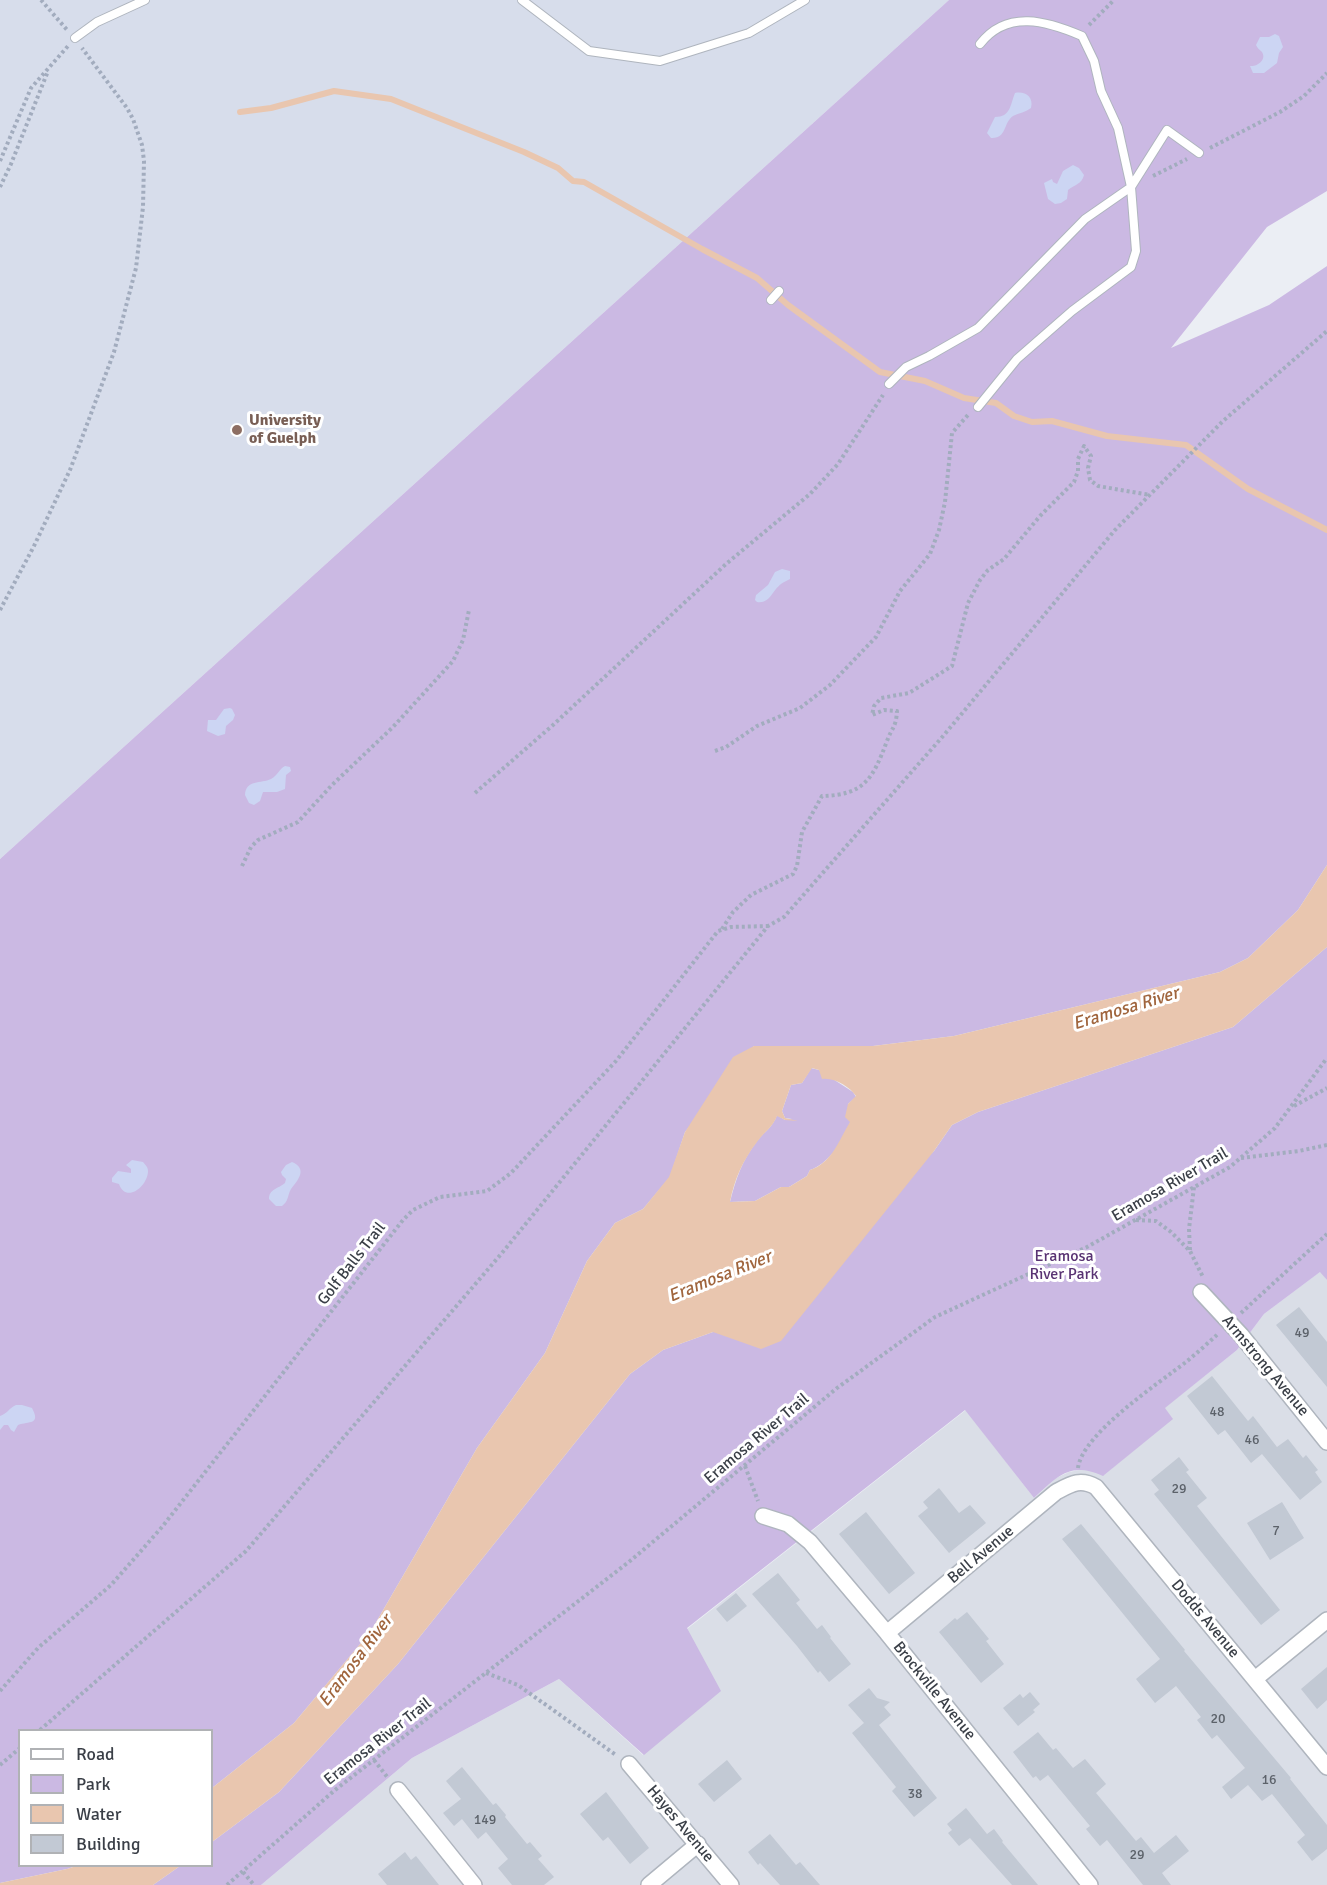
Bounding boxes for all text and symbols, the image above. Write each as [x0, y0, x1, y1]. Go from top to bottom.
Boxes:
place label: University of Guelph [249, 411, 321, 449]
marker: University of Guelph [230, 423, 244, 437]
water label: Eramosa River [1070, 983, 1182, 1035]
street label: Eramosa River Trail [1108, 1144, 1232, 1226]
street label: Golf Balls Trail [314, 1219, 390, 1309]
water label: Eramosa River [665, 1246, 775, 1308]
park label: Eramosa River Park [1029, 1247, 1099, 1285]
street label: Armstrong Avenue [1217, 1312, 1313, 1420]
house number: 49 [1294, 1325, 1310, 1341]
street label: Eramosa River Trail [701, 1390, 813, 1488]
house number: 48 [1209, 1404, 1225, 1420]
house number: 46 [1244, 1432, 1260, 1448]
house number: 29 [1171, 1481, 1187, 1497]
street label: Bell Avenue [944, 1522, 1018, 1588]
house number: 7 [1272, 1523, 1280, 1539]
street label: Dodds Avenue [1167, 1576, 1243, 1662]
water label: Eramosa River [314, 1611, 398, 1711]
street label: Brockville Avenue [888, 1638, 980, 1744]
street label: Eramosa River Trail [320, 1694, 436, 1790]
house number: 20 [1210, 1711, 1226, 1727]
legend [18, 1729, 213, 1867]
text: Road [76, 1743, 115, 1765]
house number: 16 [1261, 1772, 1277, 1788]
text: Park [76, 1773, 111, 1795]
street label: Hayes Avenue [642, 1782, 718, 1866]
house number: 38 [907, 1786, 923, 1802]
text: Water [76, 1803, 121, 1825]
house number: 149 [474, 1812, 496, 1828]
text: Building [76, 1833, 140, 1855]
house number: 29 [1129, 1847, 1145, 1863]

